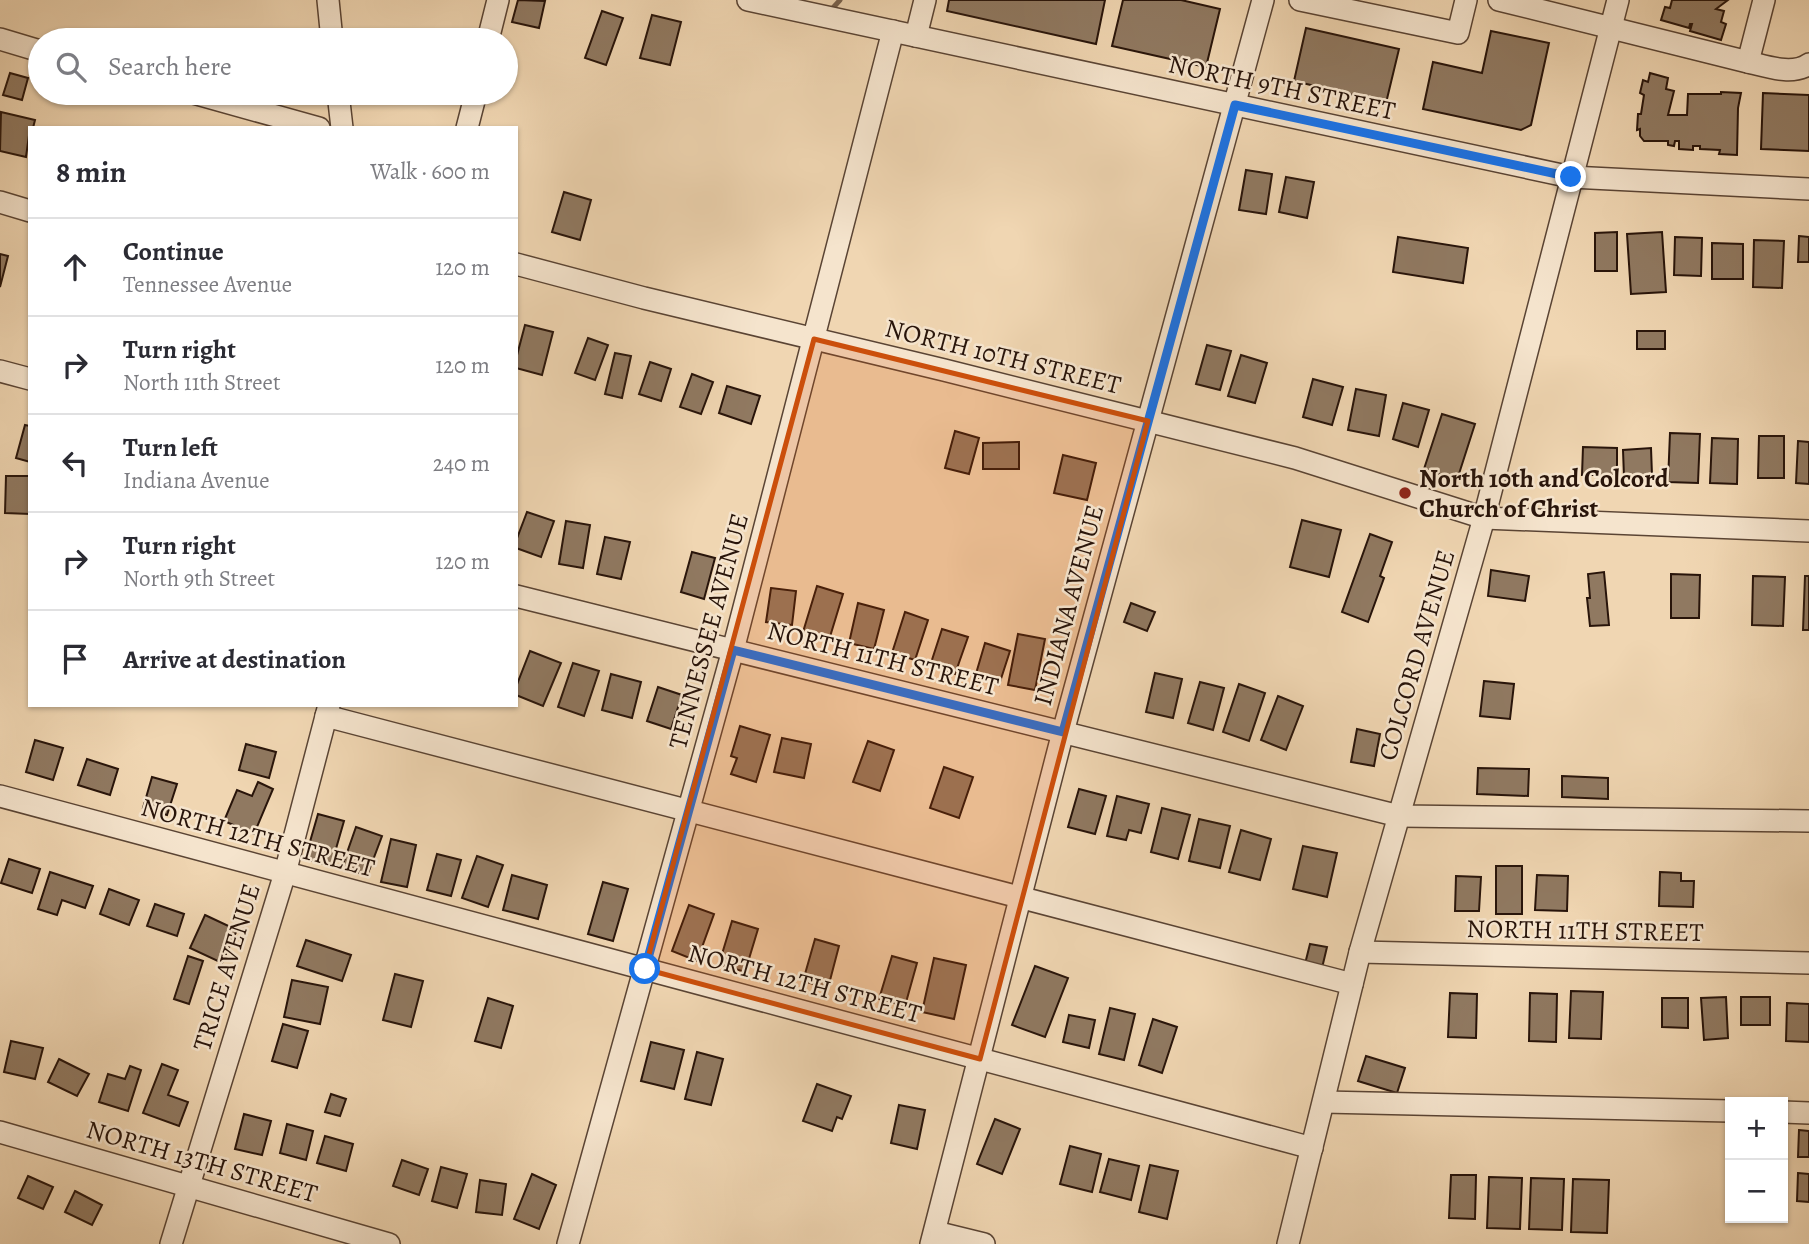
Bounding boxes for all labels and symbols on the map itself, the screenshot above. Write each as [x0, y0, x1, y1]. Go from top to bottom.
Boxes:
street label: NORTH 9TH STREET [1165, 46, 1399, 129]
route end [1555, 161, 1586, 192]
street label: NORTH 10TH STREET [881, 310, 1125, 403]
place label: North 10th and Colcord Church of Christ [1419, 461, 1670, 526]
marker: North 10th and Colcord Church of Christ [1397, 485, 1413, 501]
street label: INDIANA AVENUE [1025, 501, 1112, 709]
street label: TENNESSEE AVENUE [660, 509, 757, 753]
street label: COLCORD AVENUE [1370, 546, 1463, 764]
street label: NORTH 11TH STREET [764, 613, 1002, 704]
street label: NORTH 12TH STREET [137, 789, 379, 886]
street label: TRICE AVENUE [184, 879, 269, 1055]
street label: NORTH 11TH STREET [1466, 911, 1704, 950]
street label: NORTH 12TH STREET [684, 935, 926, 1032]
route start [629, 953, 660, 984]
street label: NORTH 13TH STREET [82, 1112, 322, 1211]

